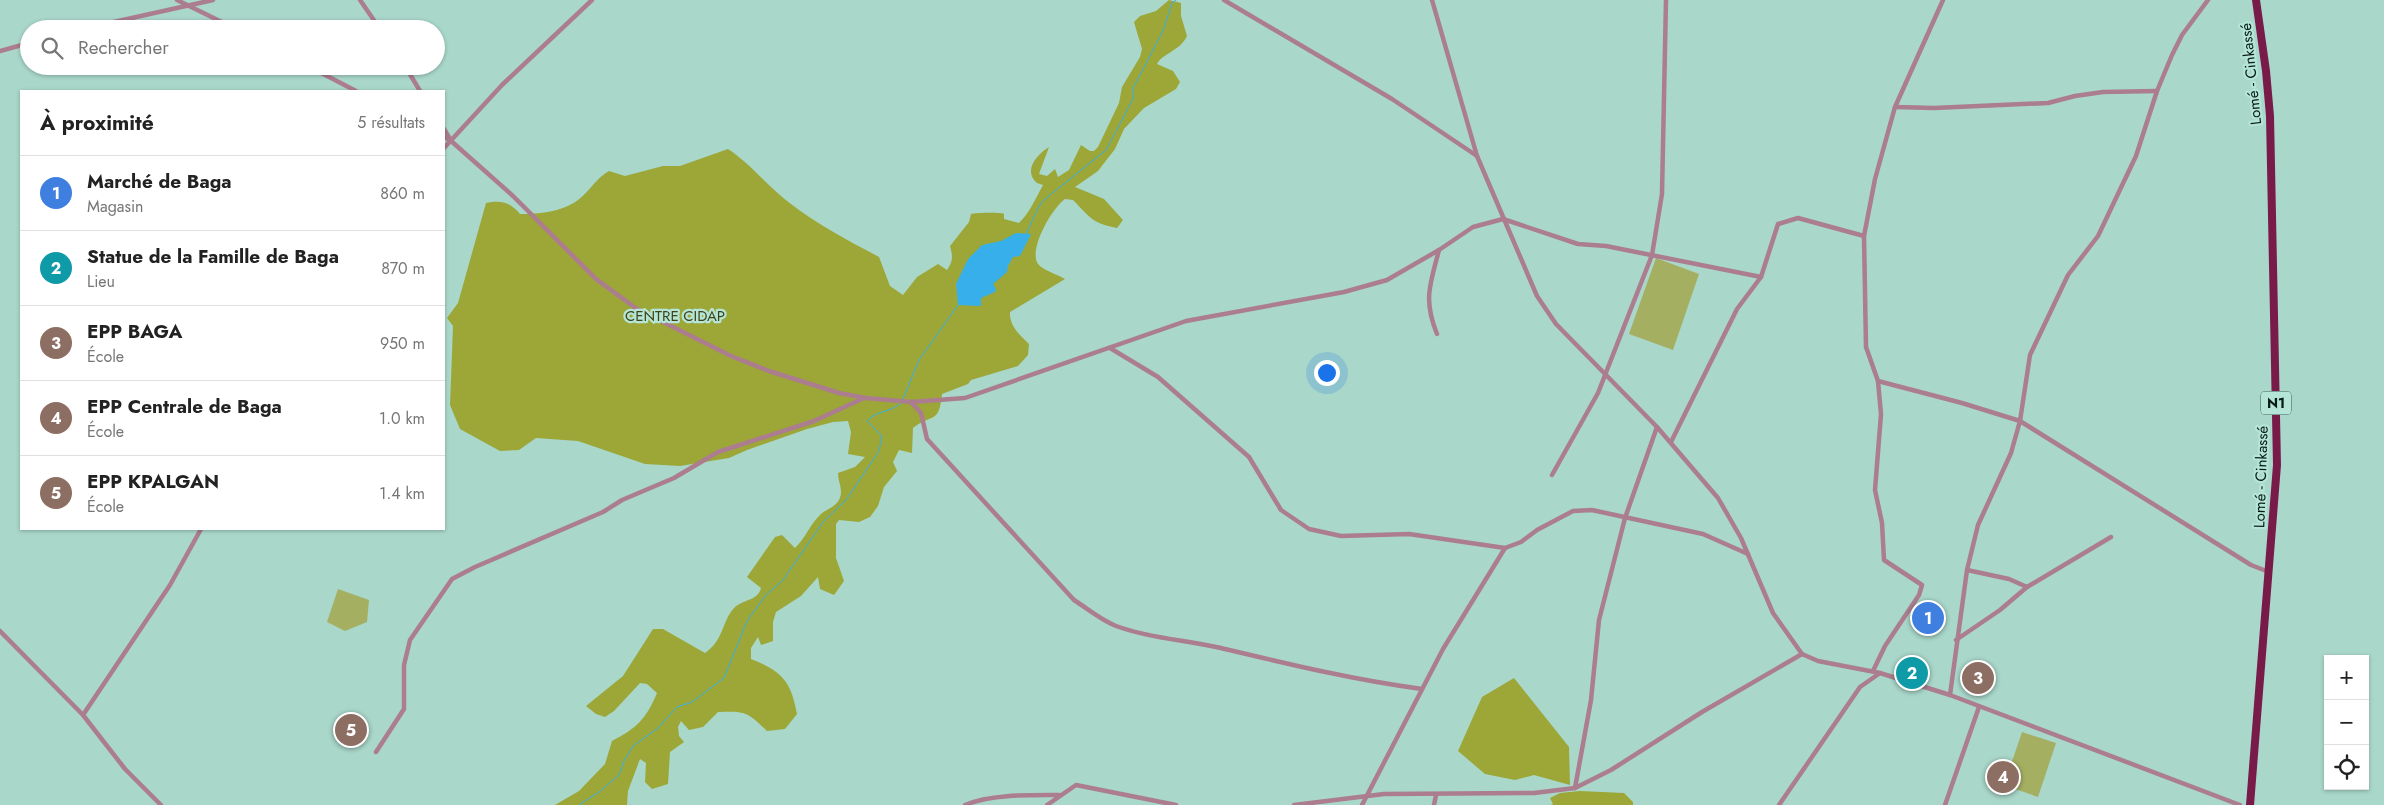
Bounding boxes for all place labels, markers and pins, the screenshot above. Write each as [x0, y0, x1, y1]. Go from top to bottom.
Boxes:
pin: 1 [1912, 599, 1944, 637]
pin: 2 [1896, 654, 1928, 692]
pin: 3 [1962, 659, 1994, 697]
pin: 5 [335, 711, 367, 749]
pin: 4 [1987, 758, 2019, 796]

